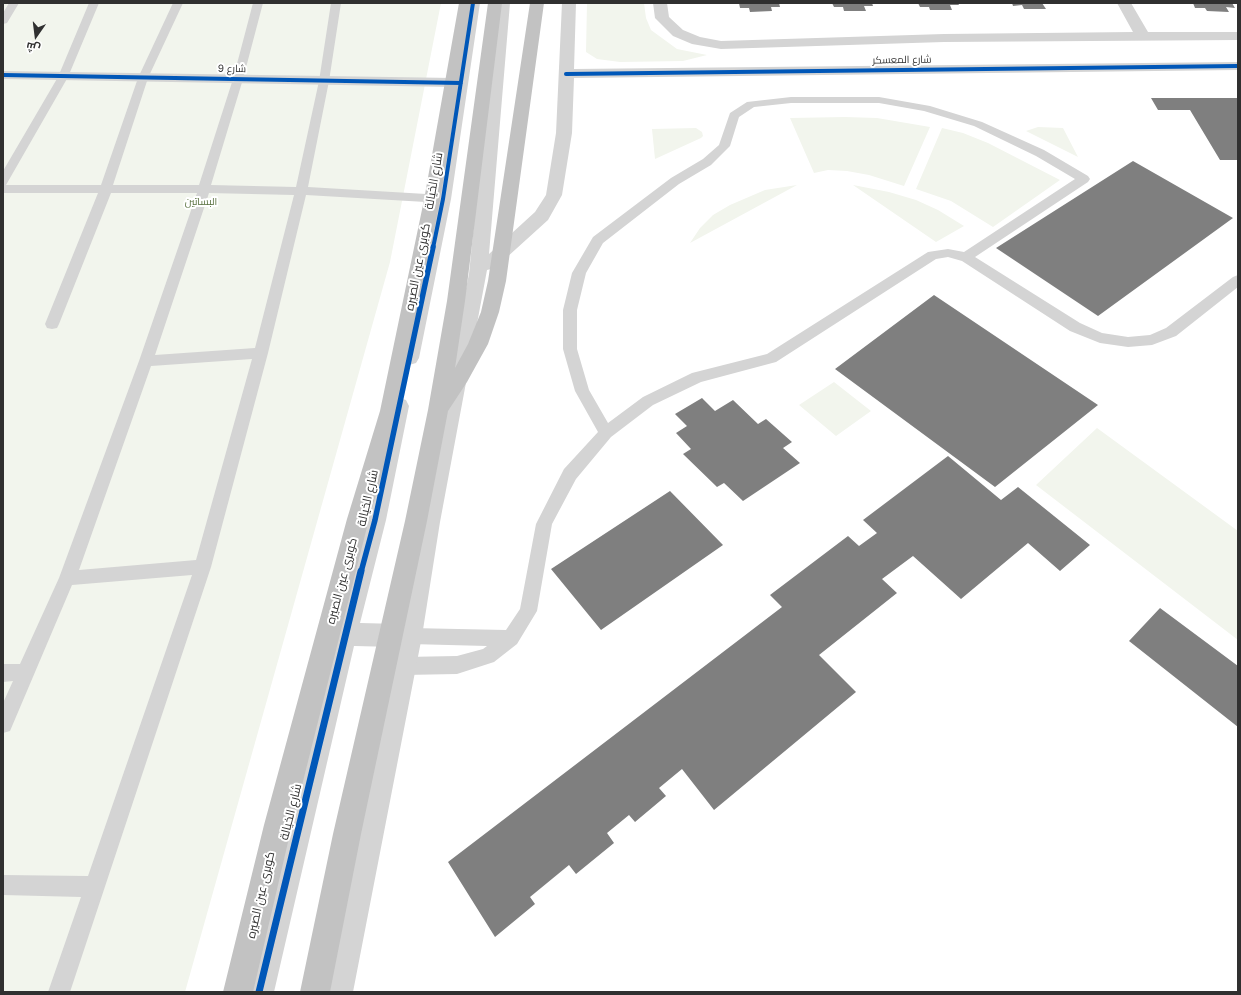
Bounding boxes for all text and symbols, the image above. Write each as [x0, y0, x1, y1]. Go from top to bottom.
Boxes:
north arrow [16, 16, 56, 56]
text: ش [25, 39, 42, 56]
street label: شارع المعسكر [872, 53, 932, 67]
street label: شارع 9 [218, 63, 246, 75]
street label: شارع الخيالة [422, 151, 446, 211]
park label: البساتين [185, 196, 217, 208]
street label: كوبرى عين الصيره [402, 222, 434, 312]
street label: شارع الخيالة [354, 468, 382, 528]
street label: كوبرى عين الصيره [324, 536, 360, 626]
street label: شارع الخيالة [277, 782, 305, 842]
street label: كوبرى عين الصيره [244, 850, 278, 940]

